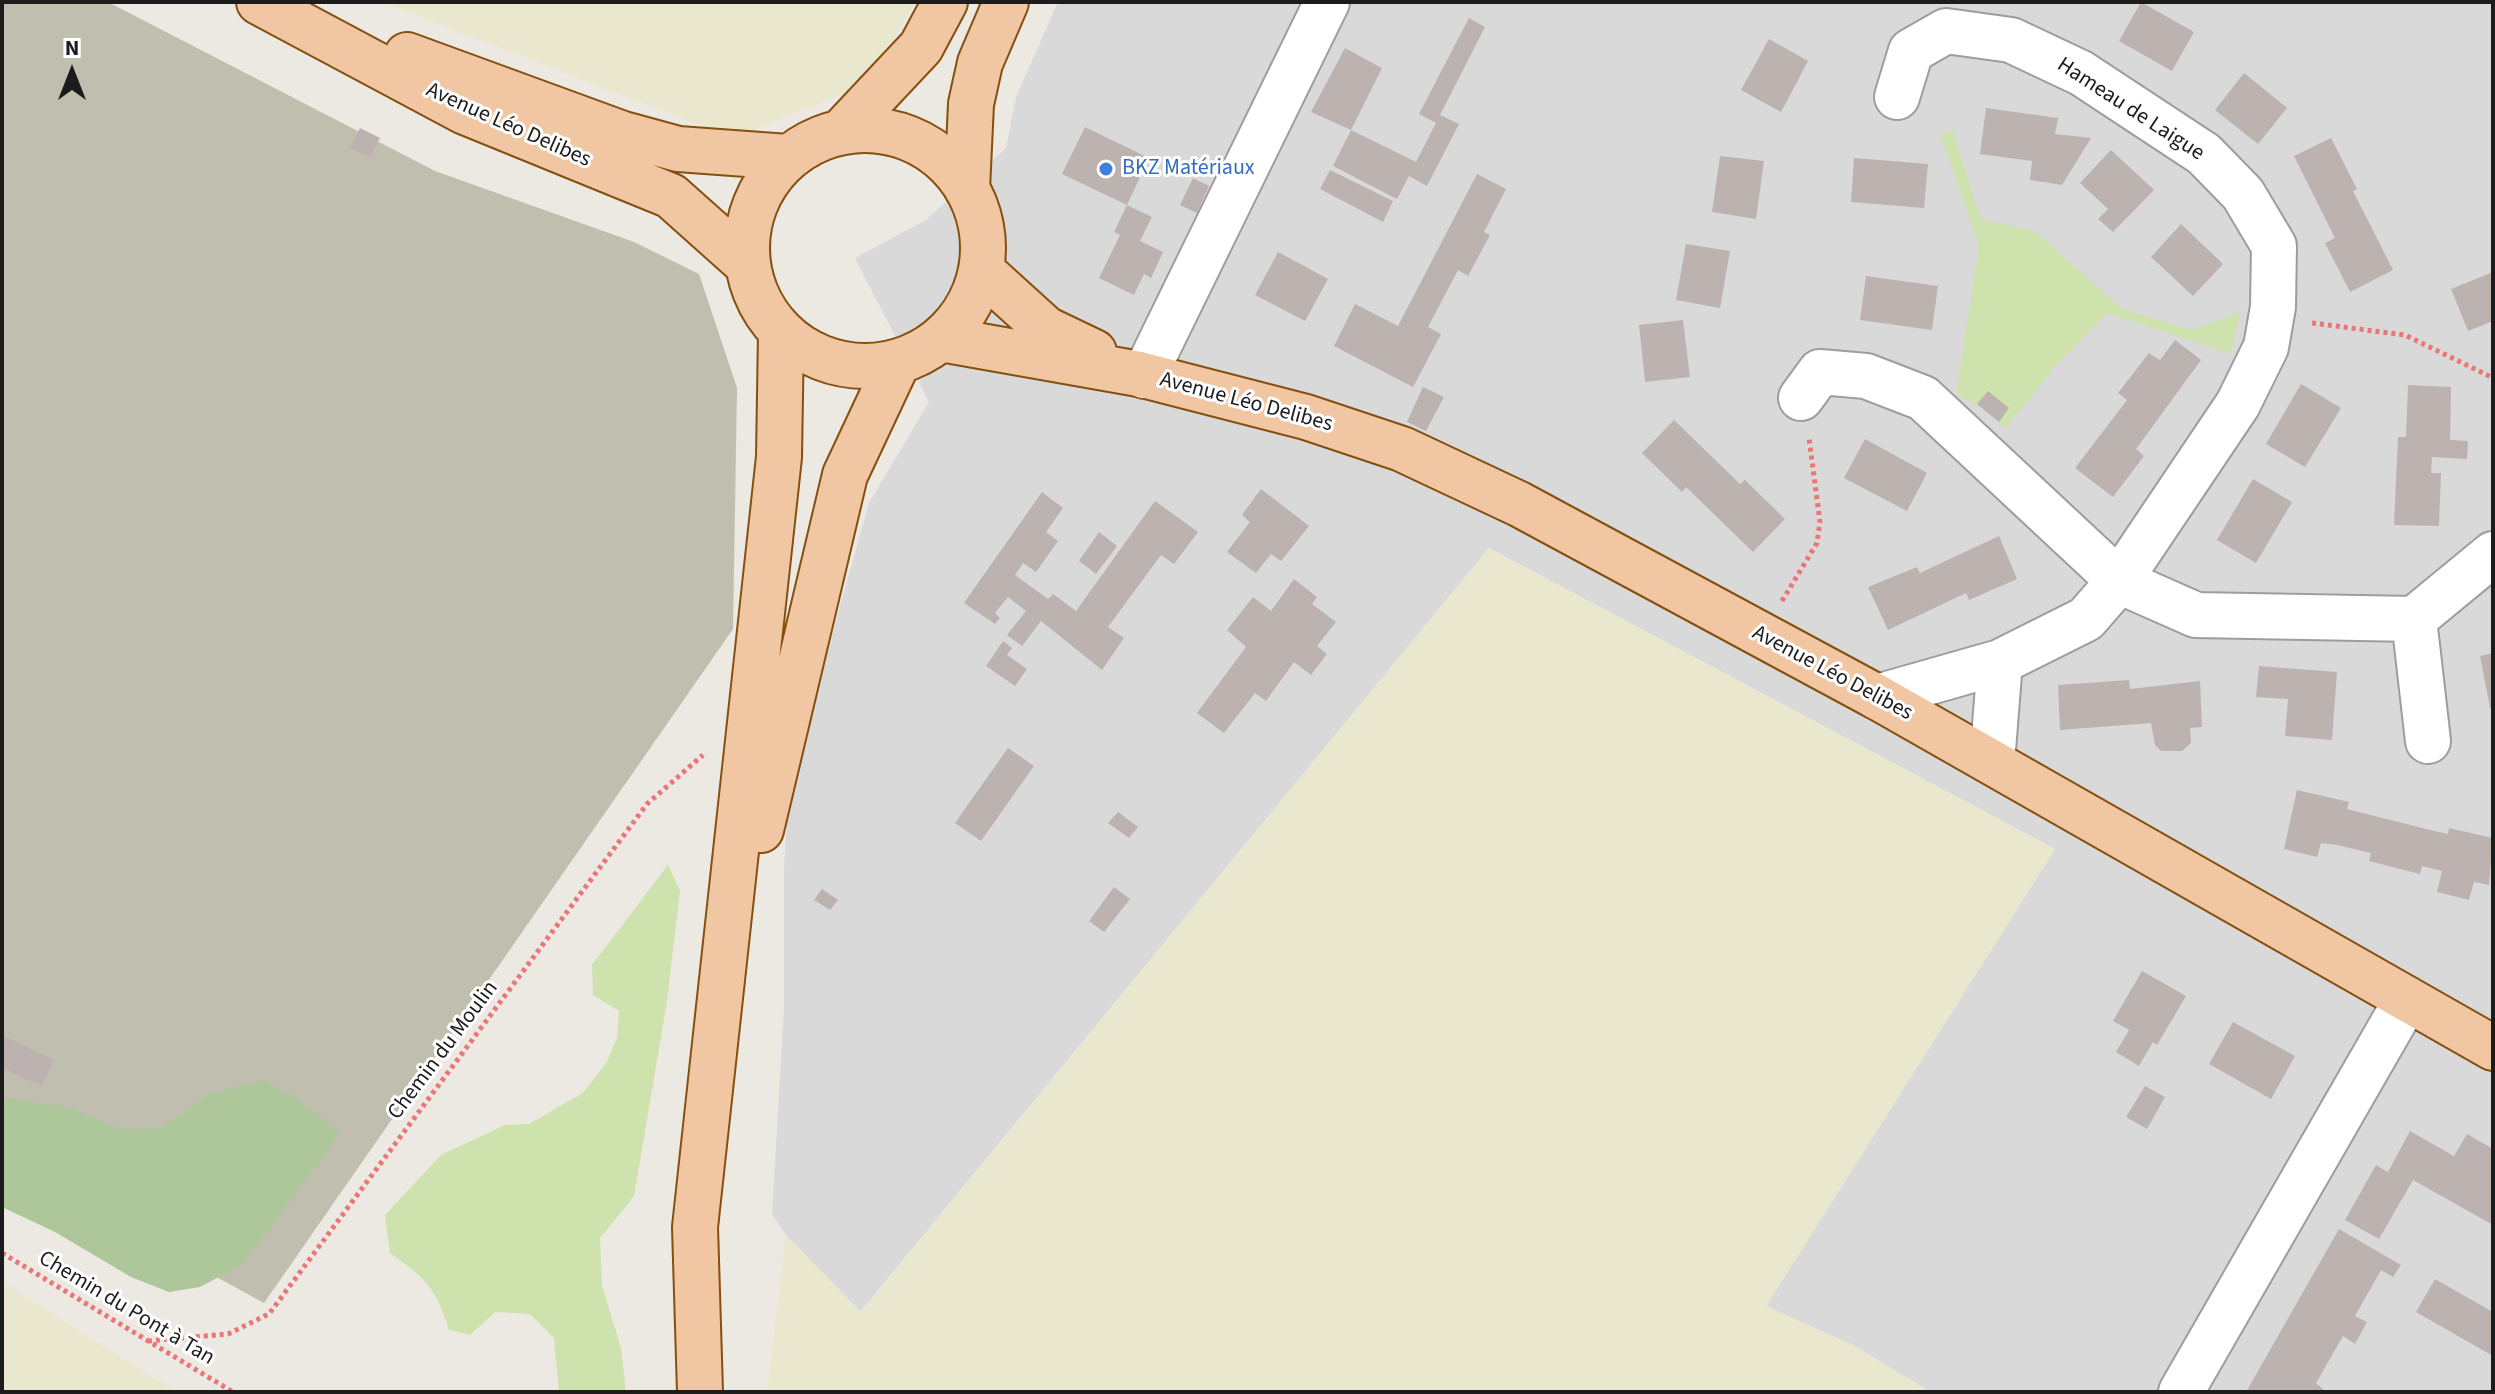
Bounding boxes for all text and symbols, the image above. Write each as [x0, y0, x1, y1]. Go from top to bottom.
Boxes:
north arrow [32, 32, 112, 112]
text: N [65, 32, 79, 64]
street label: Hameau de Laigue [2051, 53, 2209, 167]
street label: Avenue Léo Delibes [421, 78, 595, 174]
place label: BKZ Matériaux [1122, 156, 1255, 182]
marker: BKZ Matériaux [1097, 160, 1115, 178]
street label: Avenue Léo Delibes [1157, 367, 1335, 439]
street label: Avenue Léo Delibes [1747, 621, 1917, 727]
street label: Chemin du Moulin [383, 976, 505, 1126]
street label: Chemin du Pont à Tan [33, 1246, 219, 1372]

